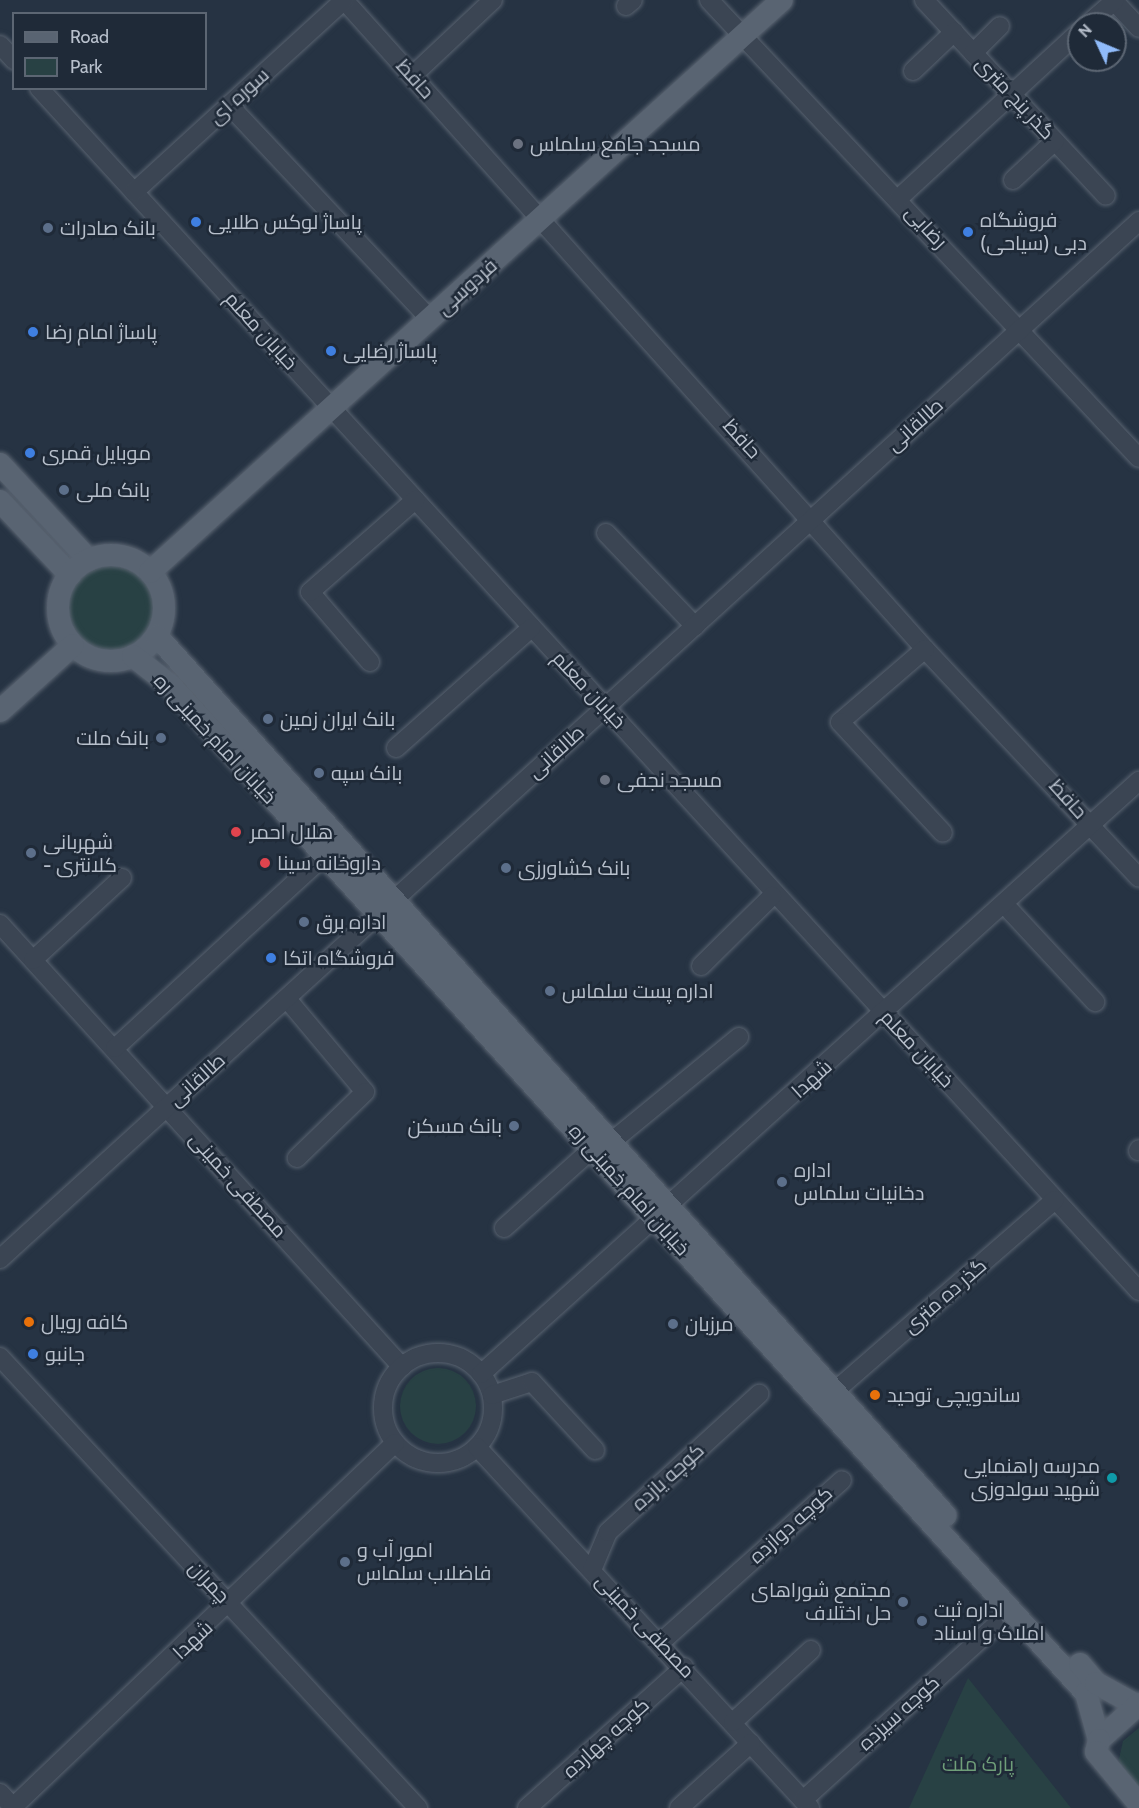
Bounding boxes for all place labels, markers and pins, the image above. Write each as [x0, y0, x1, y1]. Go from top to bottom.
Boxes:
place label: مسجد جامع سلماس [530, 132, 701, 156]
marker: مسجد جامع سلماس [511, 137, 525, 151]
place label: فروشگاه دبی (سیاحی) [980, 208, 1087, 255]
place label: پاساژ لوکس طلایی [208, 210, 362, 234]
marker: پاساژ لوکس طلایی [189, 215, 203, 229]
place label: بانک صادرات [60, 216, 156, 240]
marker: بانک صادرات [41, 221, 55, 235]
marker: فروشگاه دبی (سیاحی) [961, 225, 975, 239]
place label: پاساژ امام رضا [45, 320, 157, 344]
marker: پاساژ امام رضا [26, 325, 40, 339]
place label: پاساژ رضایی [343, 339, 437, 363]
marker: پاساژ رضایی [324, 344, 338, 358]
place label: موبایل قمری [42, 441, 151, 465]
marker: موبایل قمری [23, 446, 37, 460]
place label: بانک ملی [76, 478, 150, 502]
marker: بانک ملی [57, 483, 71, 497]
place label: بانک ایران زمین [280, 707, 395, 731]
marker: بانک ایران زمین [261, 712, 275, 726]
place label: بانک ملت [76, 726, 149, 750]
marker: بانک ملت [154, 731, 168, 745]
place label: بانک سپه [331, 761, 402, 785]
marker: بانک سپه [312, 766, 326, 780]
place label: مسجد نجفی [617, 768, 722, 792]
marker: مسجد نجفی [598, 773, 612, 787]
place label: هلال احمر [250, 820, 333, 844]
marker: هلال احمر [227, 823, 245, 841]
place label: شهربانی - کلانتری [43, 830, 117, 877]
marker: شهربانی - کلانتری [24, 846, 38, 860]
place label: داروخانه سینا [277, 851, 381, 875]
marker: داروخانه سینا [258, 856, 272, 870]
place label: بانک کشاورزی [518, 856, 630, 880]
marker: بانک کشاورزی [499, 861, 513, 875]
place label: اداره برق [316, 910, 386, 934]
marker: اداره برق [297, 915, 311, 929]
place label: فروشگاه اتکا [283, 946, 395, 970]
marker: فروشگاه اتکا [264, 951, 278, 965]
place label: اداره پست سلماس [562, 979, 714, 1003]
marker: اداره پست سلماس [543, 984, 557, 998]
place label: بانک مسکن [407, 1114, 502, 1138]
marker: بانک مسکن [507, 1119, 521, 1133]
place label: اداره دخانیات سلماس [794, 1158, 924, 1205]
marker: اداره دخانیات سلماس [775, 1175, 789, 1189]
place label: کافه رویال [41, 1310, 128, 1334]
place label: مرزبان [685, 1312, 734, 1336]
marker: کافه رویال [22, 1315, 36, 1329]
marker: مرزبان [666, 1317, 680, 1331]
place label: جانبو [45, 1342, 85, 1366]
marker: جانبو [26, 1347, 40, 1361]
place label: ساندویچی توحید [887, 1383, 1021, 1407]
marker: ساندویچی توحید [868, 1388, 882, 1402]
place label: مدرسه راهنمایی شهید سولدوزی [964, 1454, 1100, 1501]
marker: مدرسه راهنمایی شهید سولدوزی [1105, 1471, 1119, 1485]
place label: امور آب و فاضلاب سلماس [357, 1538, 491, 1585]
marker: امور آب و فاضلاب سلماس [338, 1555, 352, 1569]
place label: مجتمع شوراهای حل اختلاف [751, 1578, 891, 1625]
marker: مجتمع شوراهای حل اختلاف [896, 1595, 910, 1609]
place label: اداره ثبت املاک و اسناد [934, 1598, 1045, 1645]
marker: اداره ثبت املاک و اسناد [915, 1614, 929, 1628]

